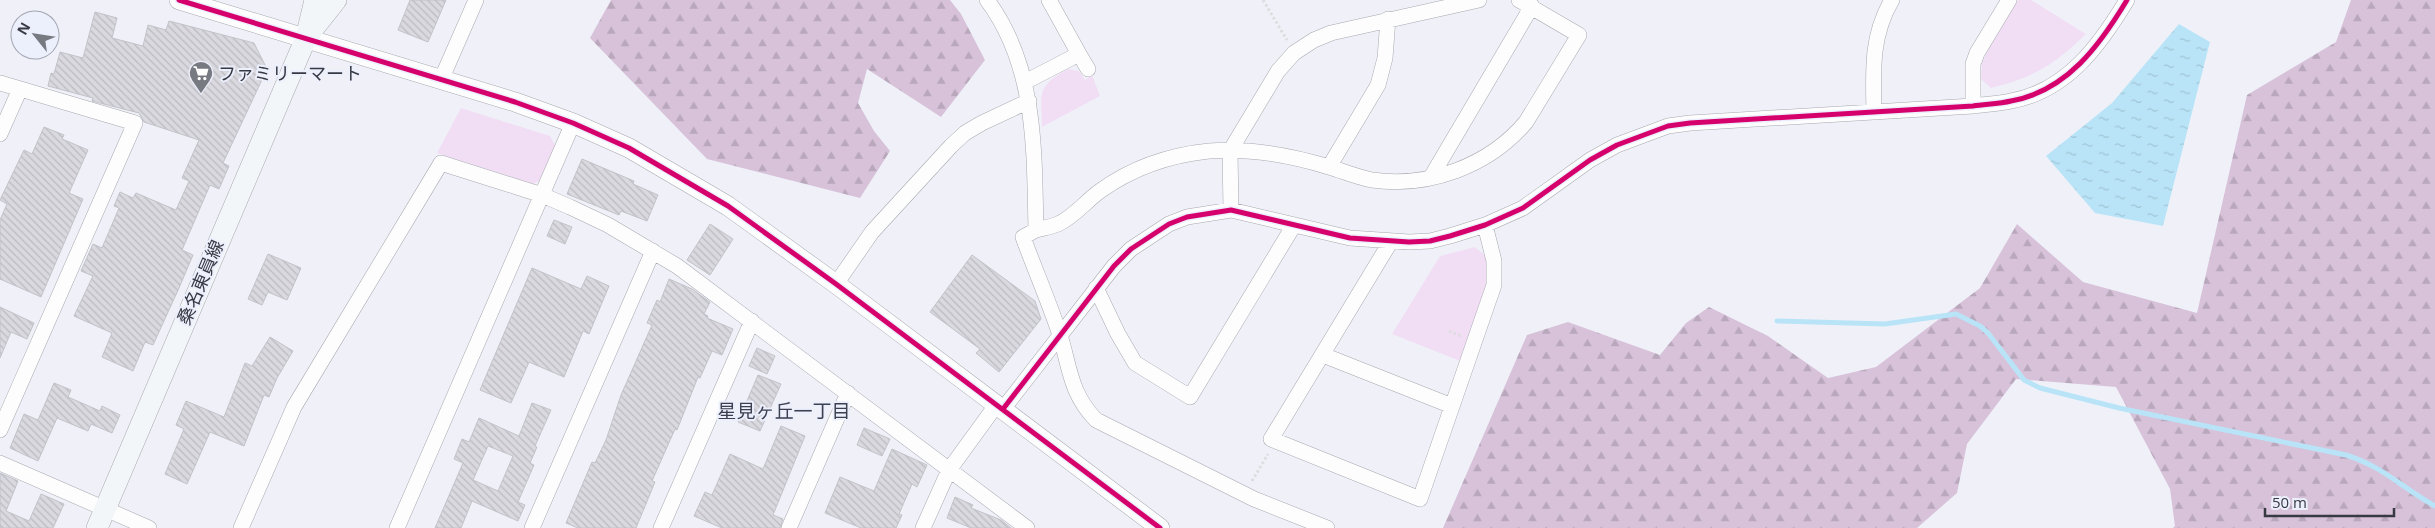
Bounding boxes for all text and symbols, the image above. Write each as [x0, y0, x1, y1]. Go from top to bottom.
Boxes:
north arrow [10, 10, 60, 60]
text: N [12, 19, 34, 38]
supermarket icon: ファミリーマート [188, 60, 214, 94]
place label: ファミリーマート [218, 61, 362, 85]
street label: 桑名東員線 [171, 236, 229, 328]
district label: 星見ヶ丘一丁目 [717, 398, 851, 424]
scale bar [2265, 486, 2394, 518]
text: 50 m [2272, 492, 2307, 512]

